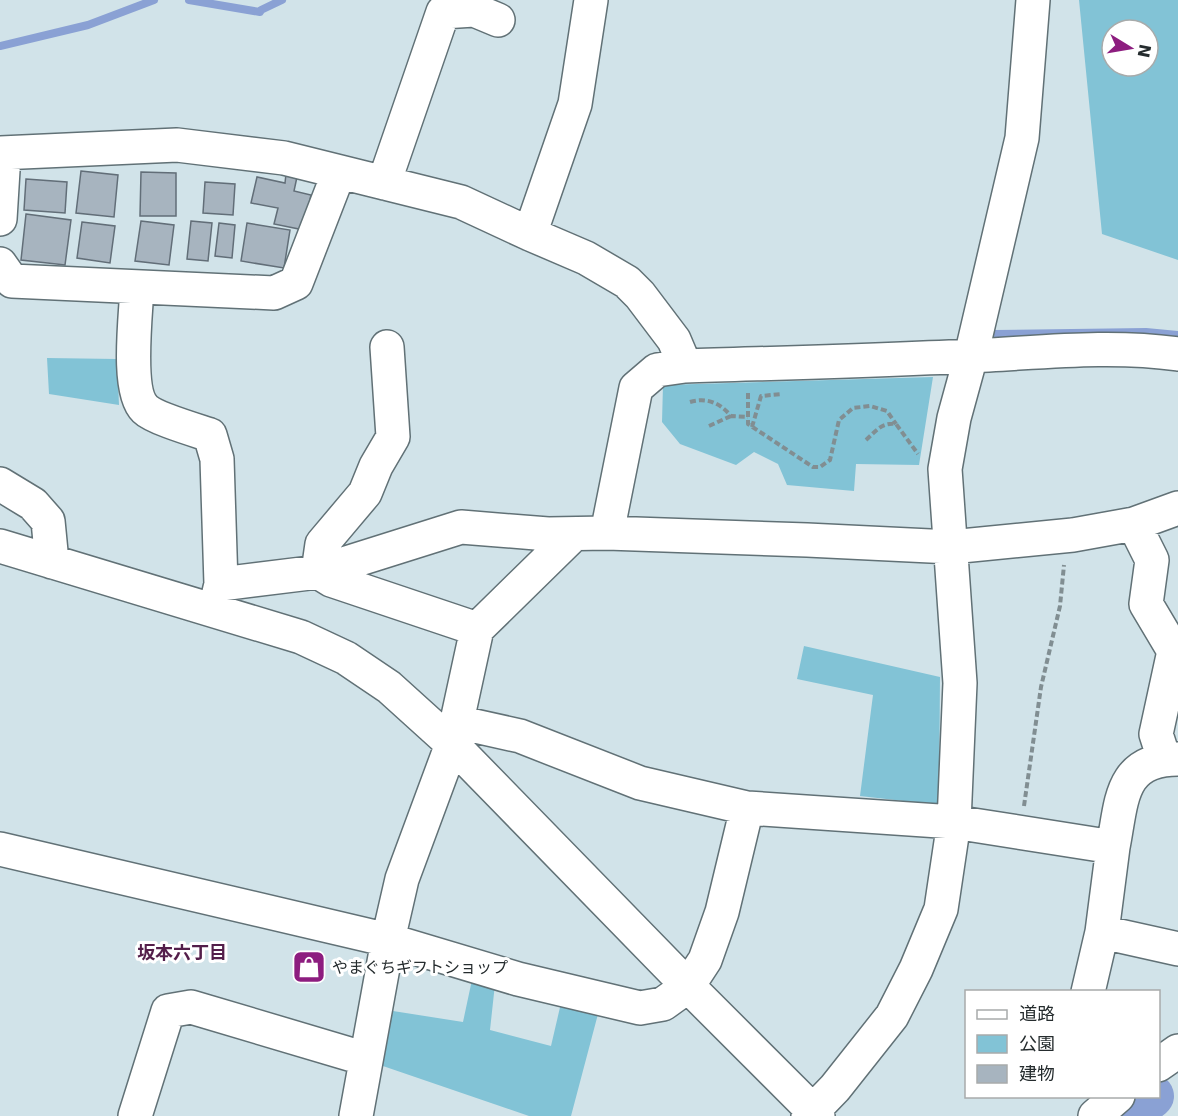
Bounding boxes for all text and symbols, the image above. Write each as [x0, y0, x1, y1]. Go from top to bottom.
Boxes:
north arrow [1100, 18, 1160, 78]
text: N [1134, 42, 1155, 59]
district label: 坂本六丁目 [137, 942, 227, 963]
shop icon: やまぐちギフトショップ [291, 949, 327, 985]
place label: やまぐちギフトショップ [332, 958, 508, 977]
legend [965, 990, 1160, 1098]
text: 道路 [1019, 1003, 1055, 1024]
text: 公園 [1019, 1033, 1055, 1054]
text: 建物 [1019, 1063, 1055, 1084]

